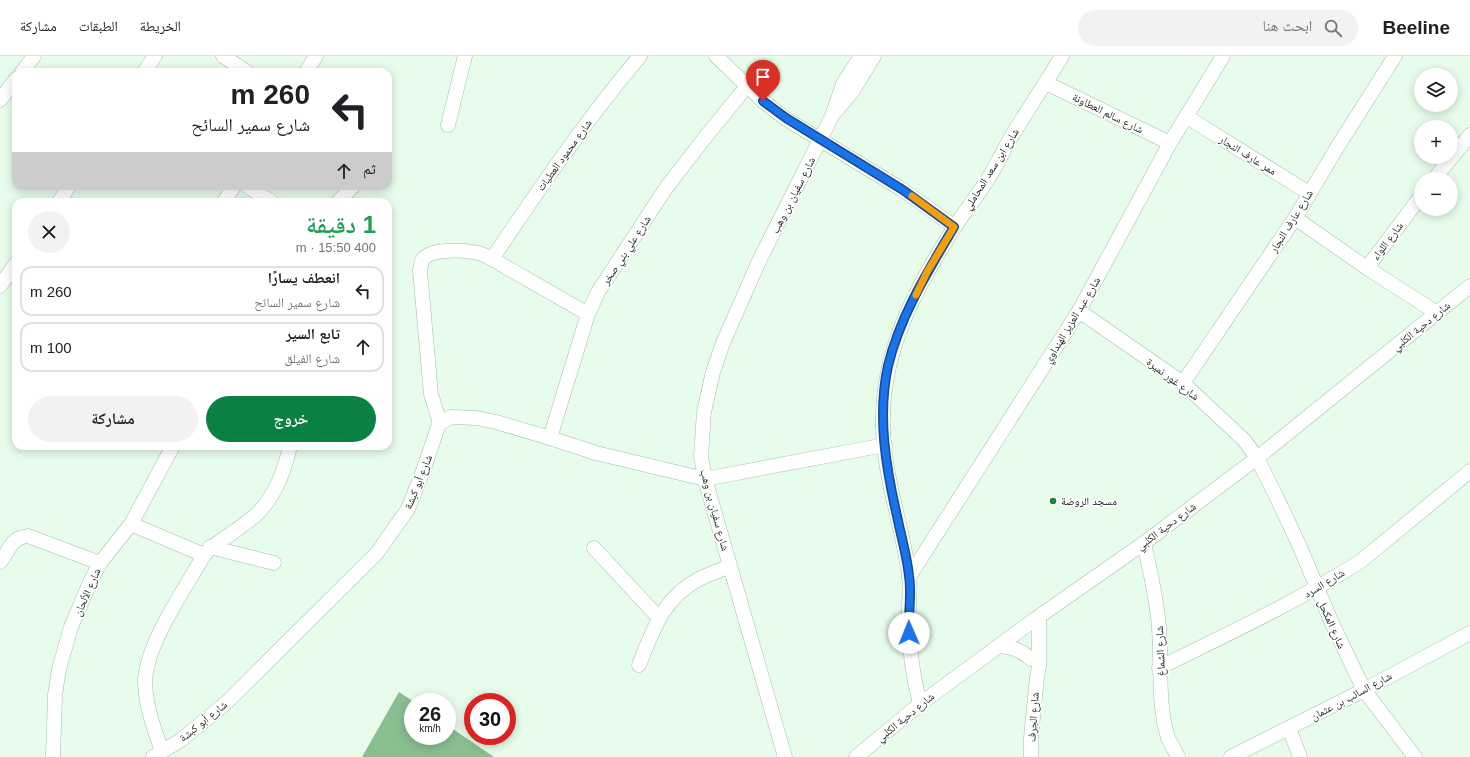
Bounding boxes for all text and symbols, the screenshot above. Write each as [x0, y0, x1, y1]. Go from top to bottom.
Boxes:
search box [1078, 10, 1358, 46]
text: ابحث هنا [1263, 17, 1312, 34]
icon: search [1322, 17, 1344, 39]
text: Beeline [1382, 17, 1450, 38]
text: مشاركة [20, 18, 57, 34]
text: الطبقات [79, 18, 118, 34]
text: الخريطة [140, 18, 181, 34]
pin [746, 60, 780, 101]
icon: arrive [752, 66, 774, 88]
map controls [1414, 68, 1458, 216]
button: layers [1414, 68, 1458, 112]
text: 260 m [231, 79, 310, 110]
icon: left [324, 84, 376, 136]
street label: شارع سالم العطاونة [1070, 91, 1145, 137]
text: شارع سمير السائح [191, 115, 310, 135]
street label: شارع محمود العطيات [534, 117, 595, 194]
button: + [1414, 120, 1458, 164]
street label: شارع ابن سعد المحاملي [961, 126, 1023, 214]
street label: ممر عارف النجار [1217, 132, 1279, 177]
street label: شارع سفيان بن وهب [769, 155, 818, 236]
icon: ahead [333, 160, 355, 182]
text: ثم [363, 160, 376, 177]
button: − [1414, 172, 1458, 216]
street label: شارع عارف النجار [1266, 188, 1316, 256]
button: close [28, 211, 70, 253]
text: 1 دقيقة [306, 211, 376, 238]
street label: شارع علي بني صخر [599, 213, 655, 289]
street label: شارع اللواء [1369, 220, 1406, 263]
text: 400 m · 15:50 [296, 240, 376, 255]
text: انعطف يسارًا [268, 269, 340, 286]
street label: شارع عبد العزيز الهنداوي [1042, 275, 1105, 367]
icon: left [352, 280, 374, 302]
text: 260 m [30, 283, 72, 300]
text: شارع سمير السائح [254, 295, 340, 310]
street label: شارع دحية الكلبي [1390, 299, 1454, 355]
text: تابع السير [286, 325, 340, 342]
icon: ahead [352, 336, 374, 358]
text: 100 m [30, 339, 72, 356]
text: شارع الفيلق [285, 351, 340, 366]
street label: شارع غور نميرة [1144, 355, 1202, 403]
button: مشاركة [28, 396, 198, 442]
button: خروج [206, 396, 376, 442]
street label: شارع أبو كبشة [401, 453, 435, 511]
street label: شارع سفيان بن وهب [697, 468, 732, 552]
place label: مسجد الروضة [1061, 495, 1117, 507]
marker: مسجد الروضة [1048, 496, 1058, 506]
street label: شارع دحية الكلبي [1134, 500, 1200, 554]
street label: شارع الألحان [71, 566, 104, 618]
street label: شارع السرد [1302, 566, 1347, 601]
street label: شارع المكحل [1315, 598, 1348, 651]
position arrow [888, 612, 930, 654]
street label: شارع الشماغ [1153, 626, 1168, 676]
street label: شارع السائب بن عثمان [1309, 670, 1394, 723]
street label: شارع دحية الكلبي [874, 690, 938, 746]
street label: شارع الجرف [1025, 692, 1042, 742]
speed limit sign: 30 [464, 693, 516, 745]
street label: شارع أبو كبشة [176, 697, 230, 745]
text: 26 [419, 703, 441, 725]
text: km/h [419, 723, 441, 734]

